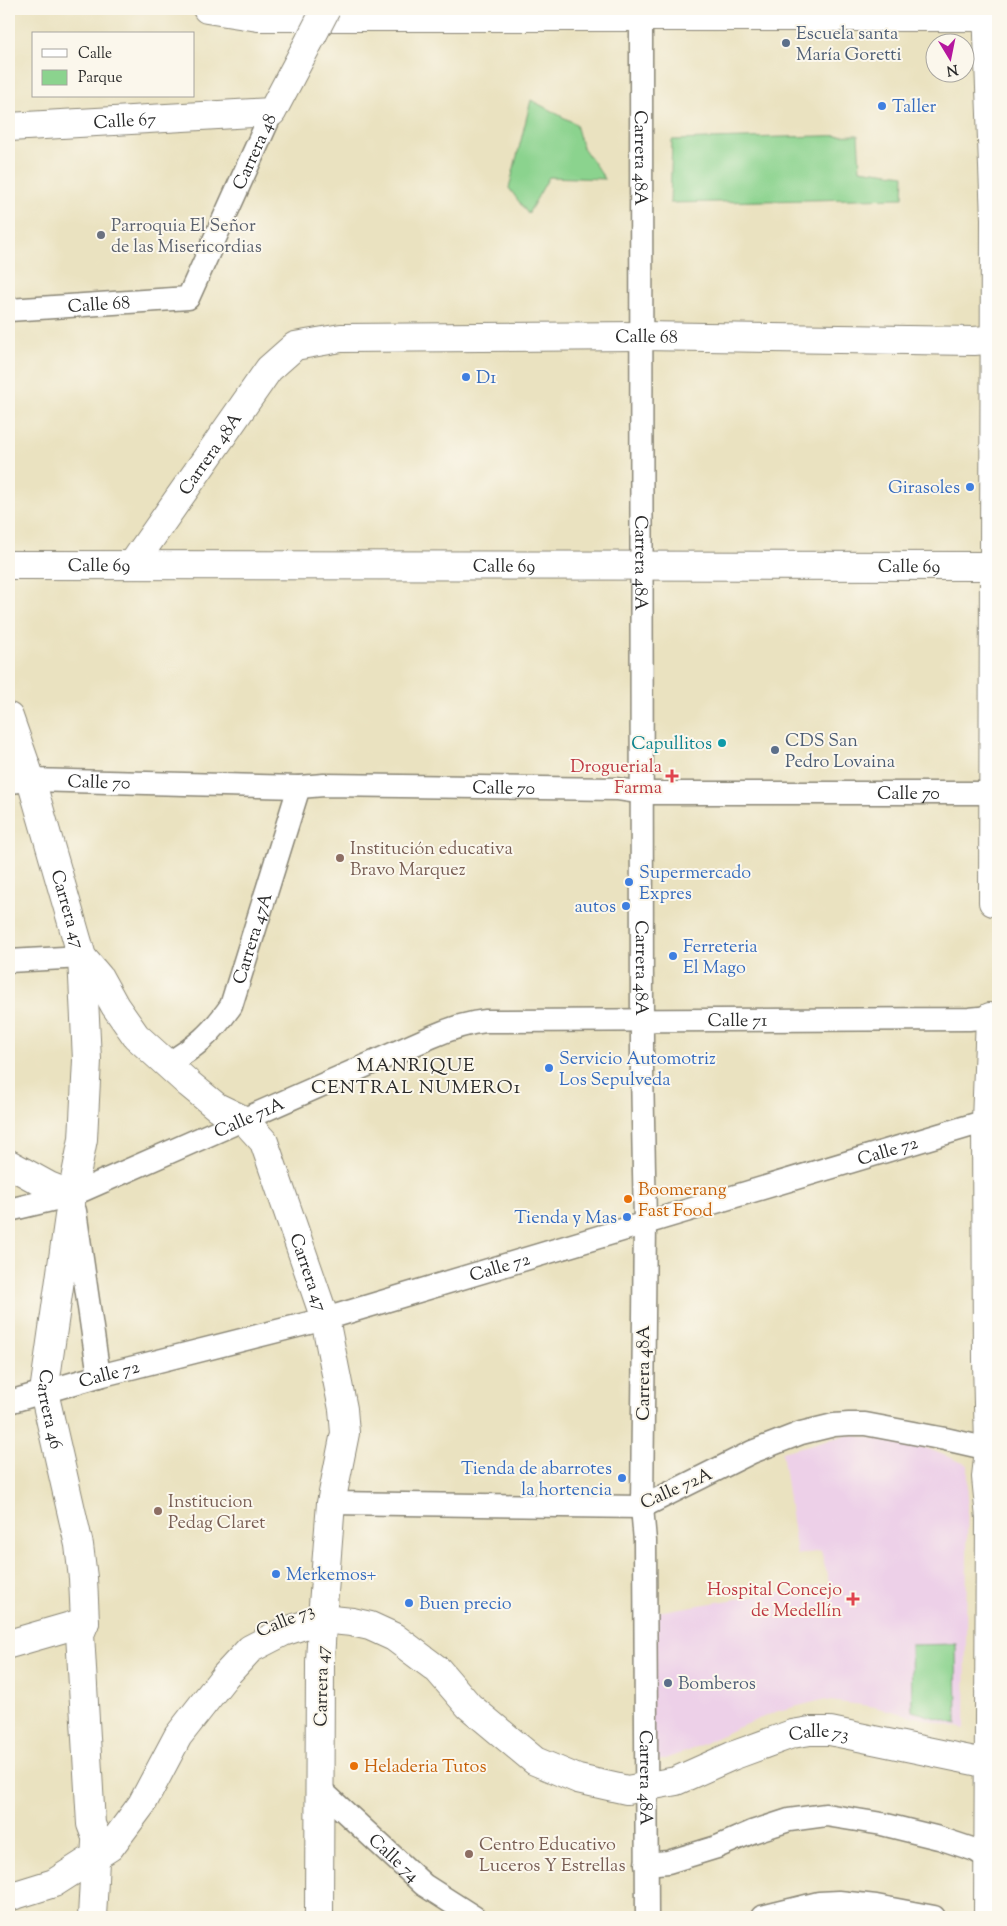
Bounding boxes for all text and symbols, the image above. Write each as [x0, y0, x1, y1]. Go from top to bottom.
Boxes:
place label: Escuela santa María Goretti [796, 22, 902, 69]
legend [32, 32, 195, 98]
north arrow [924, 32, 974, 82]
marker: Escuela santa María Goretti [780, 37, 792, 49]
text: Calle [78, 44, 112, 65]
text: N [945, 58, 959, 80]
text: Parque [78, 68, 122, 89]
place label: Taller [892, 95, 937, 121]
marker: Taller [876, 100, 888, 112]
street label: Calle 67 [93, 108, 157, 137]
street label: Carrera 48 [227, 110, 284, 195]
street label: Carrera 48A [626, 110, 652, 206]
place label: Parroquia El Señor de las Misericordias [111, 214, 262, 261]
marker: Parroquia El Señor de las Misericordias [95, 229, 107, 241]
street label: Calle 68 [67, 291, 131, 321]
street label: Calle 68 [615, 325, 678, 352]
place label: D1 [476, 366, 496, 392]
marker: D1 [460, 371, 472, 383]
street label: Carrera 48A [174, 408, 250, 501]
place label: Girasoles [888, 476, 960, 502]
marker: Girasoles [964, 481, 976, 493]
street label: Carrera 48A [626, 515, 653, 611]
street label: Calle 69 [68, 554, 130, 580]
street label: Calle 69 [473, 554, 535, 581]
street label: Calle 69 [878, 555, 940, 581]
place label: CDS San Pedro Lovaina [785, 729, 895, 776]
place label: Capullitos [631, 732, 712, 758]
marker: Capullitos [716, 737, 728, 749]
marker: CDS San Pedro Lovaina [769, 744, 781, 756]
place label: Drogueriala Farma [570, 755, 662, 802]
street label: Calle 70 [67, 770, 131, 798]
marker: Drogueriala Farma [666, 770, 678, 782]
street label: Calle 70 [472, 776, 535, 803]
street label: Calle 70 [877, 782, 940, 808]
place label: Institución educativa Bravo Marquez [350, 837, 513, 884]
marker: Institución educativa Bravo Marquez [334, 852, 346, 864]
place label: Supermercado Expres [639, 861, 751, 908]
street label: Carrera 47 [43, 867, 90, 952]
marker: Supermercado Expres [623, 876, 635, 888]
street label: Carrera 47A [227, 890, 280, 988]
place label: autos [575, 895, 616, 921]
marker: autos [620, 900, 632, 912]
street label: Carrera 48A [627, 920, 653, 1016]
place label: Ferreteria El Mago [683, 935, 758, 982]
marker: Ferreteria El Mago [667, 950, 679, 962]
street label: Calle 71 [708, 1009, 767, 1035]
place label: Servicio Automotriz Los Sepulveda [559, 1047, 716, 1094]
district label: MANRIQUE CENTRAL NUMERO1 [311, 1053, 521, 1102]
marker: Servicio Automotriz Los Sepulveda [543, 1062, 555, 1074]
street label: Calle 71A [210, 1092, 289, 1146]
street label: Calle 72 [855, 1131, 922, 1174]
place label: Boomerang Fast Food [638, 1178, 727, 1225]
marker: Boomerang Fast Food [622, 1193, 634, 1205]
place label: Tienda y Mas [514, 1206, 617, 1232]
marker: Tienda y Mas [621, 1211, 633, 1223]
street label: Carrera 47 [281, 1230, 332, 1315]
street label: Calle 72 [467, 1247, 534, 1290]
street label: Carrera 48A [632, 1325, 658, 1421]
street label: Calle 72 [76, 1355, 143, 1396]
street label: Carrera 46 [29, 1367, 68, 1452]
place label: Tienda de abarrotes la hortencia [461, 1457, 612, 1504]
street label: Calle 72A [637, 1462, 717, 1517]
marker: Tienda de abarrotes la hortencia [616, 1472, 628, 1484]
place label: Institucion Pedag Claret [168, 1490, 265, 1537]
marker: Institucion Pedag Claret [152, 1505, 164, 1517]
place label: Merkemos+ [286, 1563, 376, 1589]
marker: Merkemos+ [270, 1568, 282, 1580]
place label: Hospital Concejo de Medellín [707, 1578, 842, 1625]
place label: Buen precio [419, 1592, 512, 1618]
marker: Hospital Concejo de Medellín [846, 1592, 860, 1606]
marker: Buen precio [403, 1597, 415, 1609]
street label: Calle 73 [253, 1598, 319, 1645]
street label: Carrera 47 [309, 1645, 337, 1727]
place label: Bomberos [678, 1672, 756, 1698]
marker: Bomberos [662, 1677, 674, 1689]
street label: Calle 73 [787, 1720, 851, 1750]
street label: Carrera 48A [631, 1730, 658, 1826]
place label: Heladeria Tutos [364, 1755, 487, 1781]
marker: Heladeria Tutos [348, 1760, 360, 1772]
street label: Calle 74 [361, 1829, 424, 1889]
place label: Centro Educativo Luceros Y Estrellas [479, 1833, 625, 1880]
marker: Centro Educativo Luceros Y Estrellas [463, 1848, 475, 1860]

